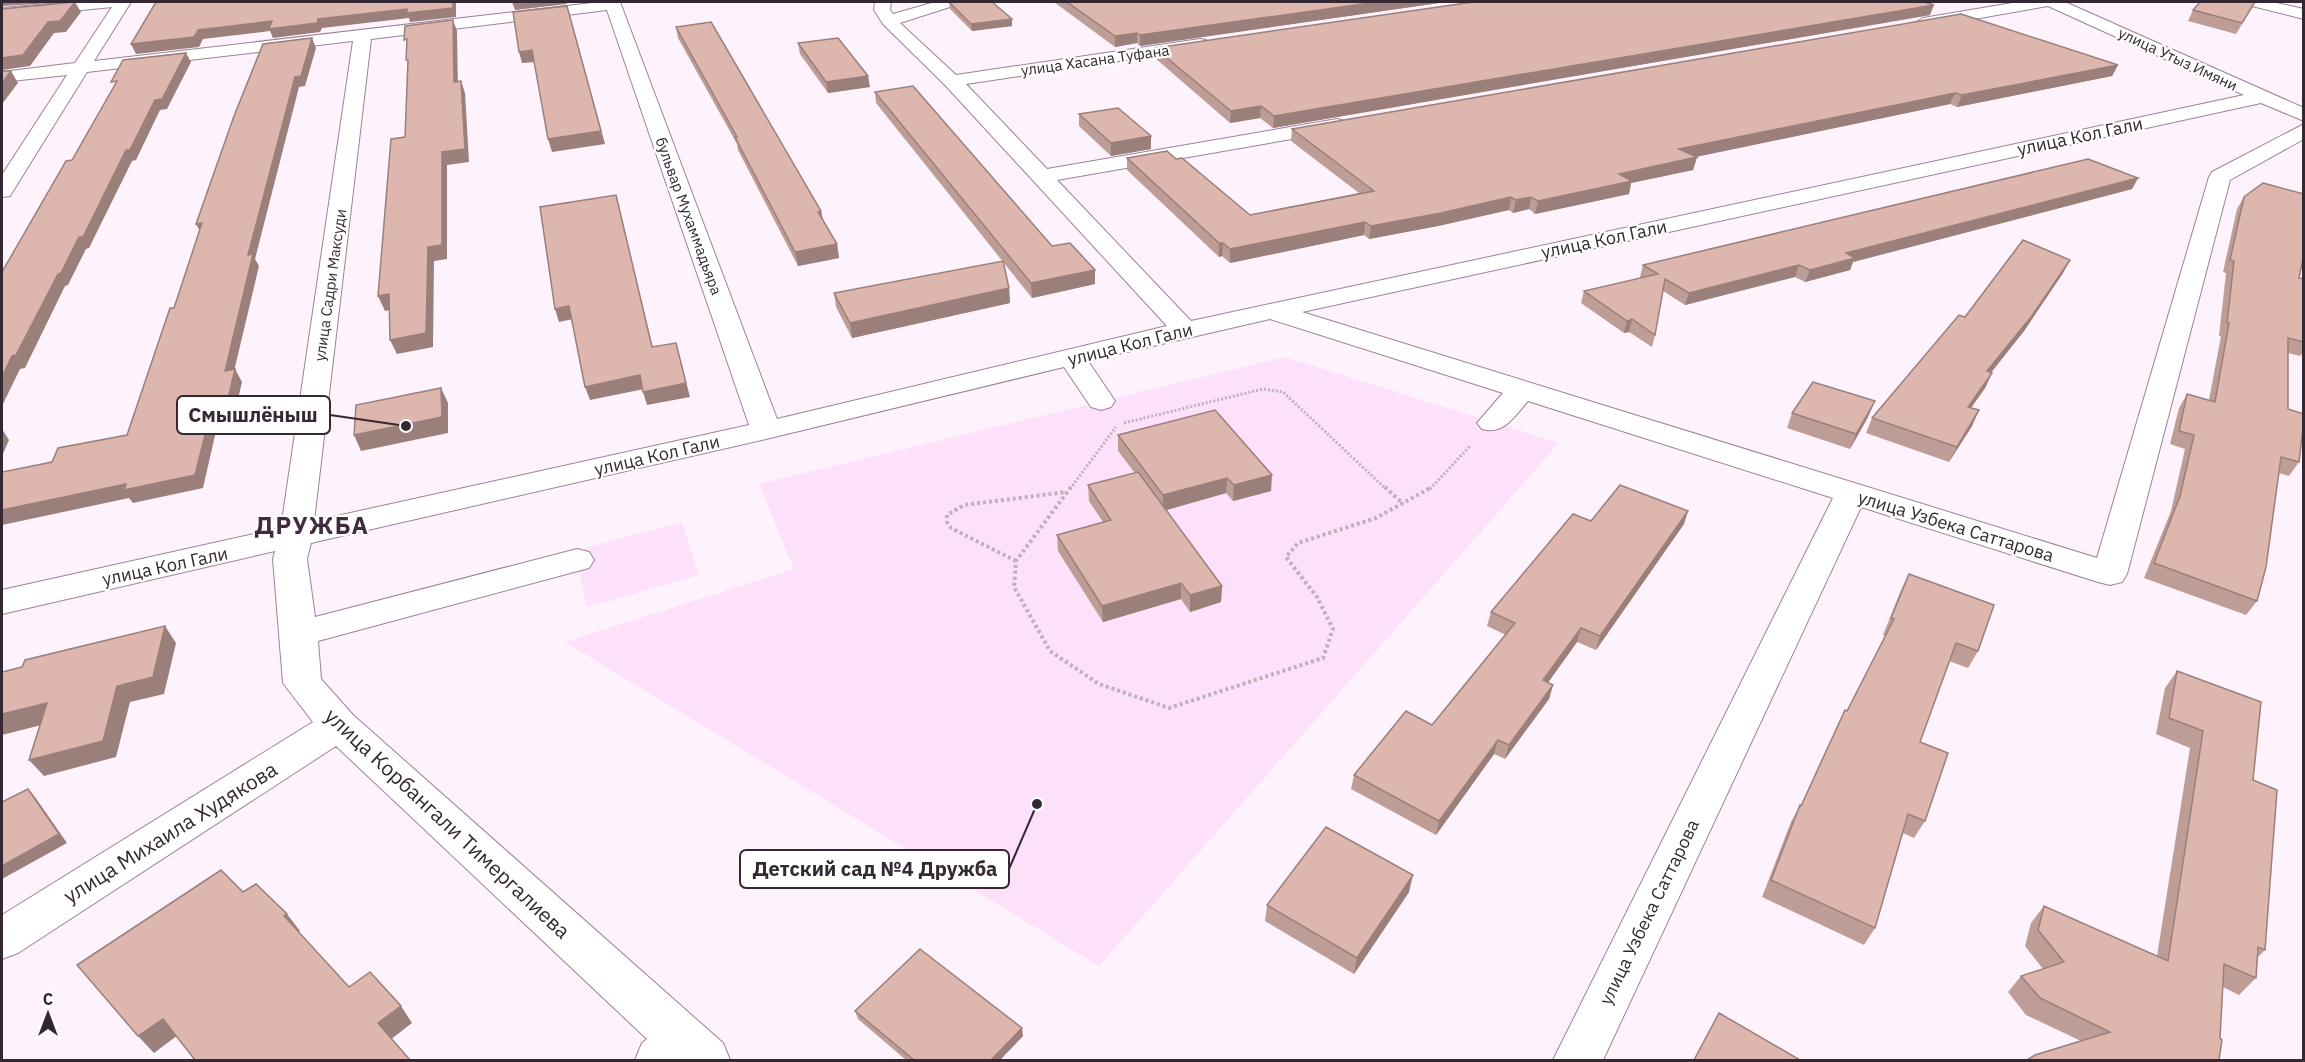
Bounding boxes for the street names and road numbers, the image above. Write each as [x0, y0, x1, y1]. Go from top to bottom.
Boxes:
street label: улица Утыз Имяни [2115, 23, 2241, 95]
street label: улица Хасана Туфана [1020, 40, 1170, 80]
street label: улица Кол Гали [2015, 111, 2145, 161]
street label: бульвар Мухаммадьяра [652, 135, 726, 297]
street label: улица Садри Максуди [310, 208, 350, 362]
street label: улица Кол Гали [1539, 214, 1669, 264]
street label: улица Кол Гали [1065, 317, 1195, 371]
street label: улица Кол Гали [592, 429, 722, 481]
street label: улица Узбека Саттарова [1855, 485, 2057, 567]
street label: улица Кол Гали [100, 541, 230, 591]
street label: улица Корбангали Тимергалиева [319, 702, 577, 944]
street label: улица Михаила Худякова [58, 755, 282, 909]
street label: улица Узбека Саттарова [1594, 815, 1704, 1009]

